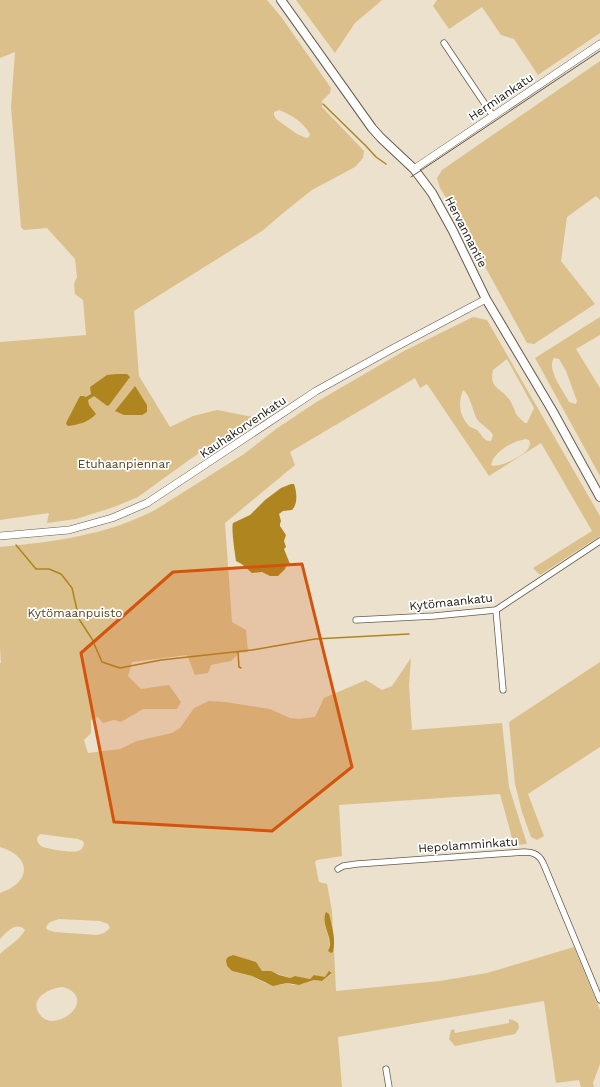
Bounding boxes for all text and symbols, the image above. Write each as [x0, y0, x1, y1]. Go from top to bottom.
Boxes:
street label: Hermiankatu [466, 70, 536, 124]
street label: Hervannantie [442, 194, 490, 270]
street label: Kauhakorvenkatu [197, 393, 289, 461]
park label: Etuhaanpiennar [78, 457, 170, 471]
street label: Kytömaankatu [409, 591, 493, 613]
park label: Kytömaanpuisto [28, 606, 122, 620]
street label: Hepolamminkatu [418, 835, 518, 855]

